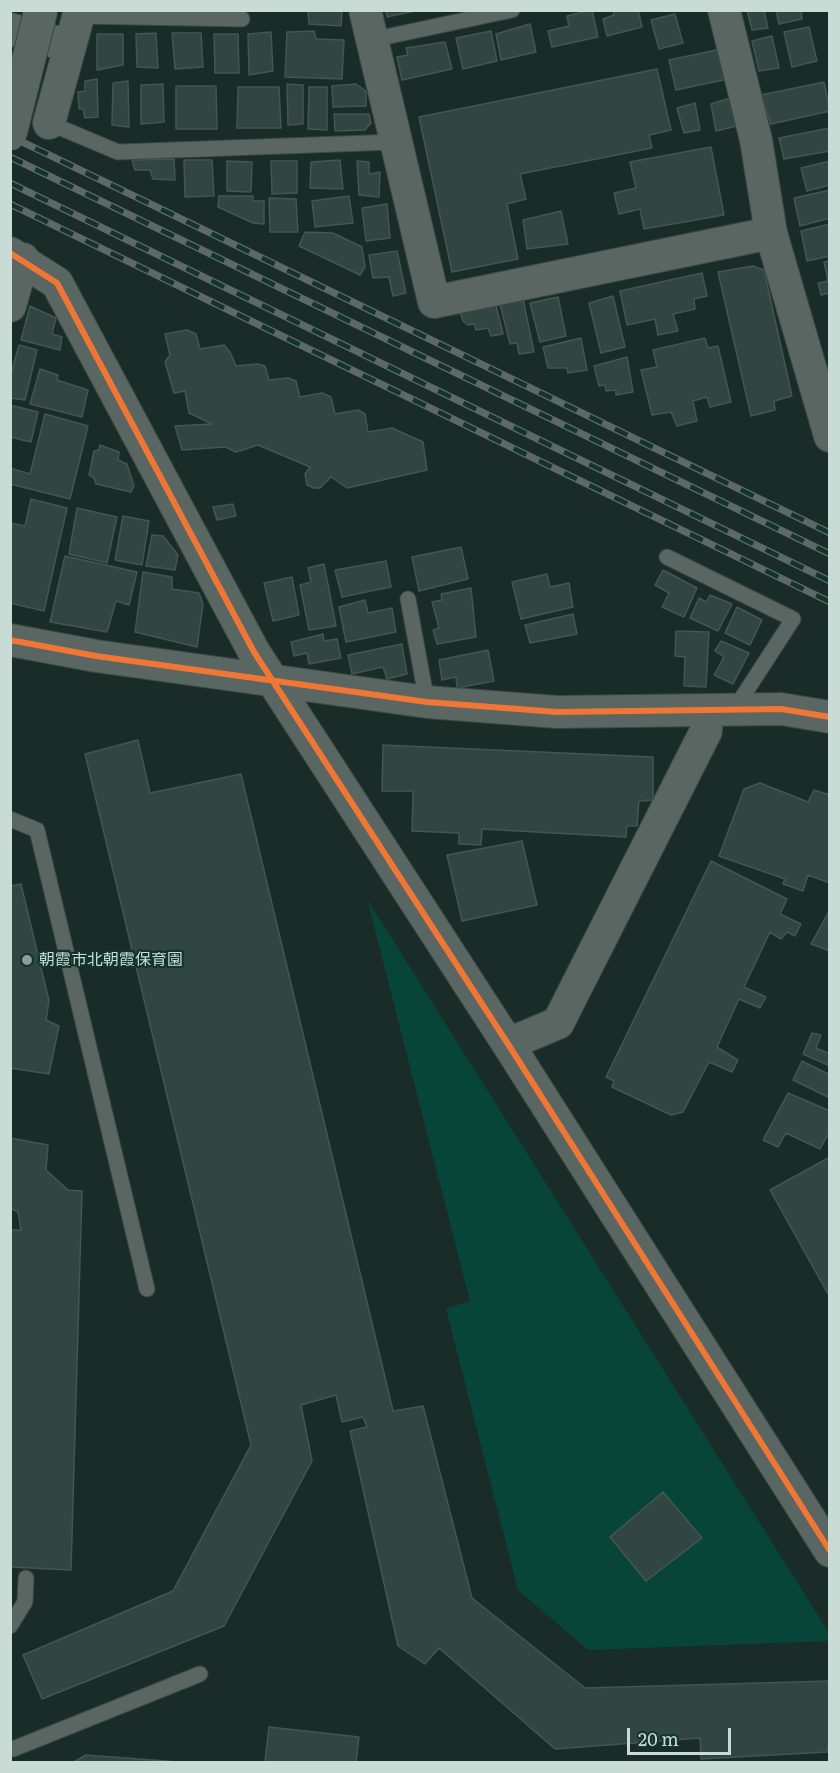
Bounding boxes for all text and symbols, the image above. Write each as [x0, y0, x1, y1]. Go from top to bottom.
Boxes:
place label: 朝霞市北朝霞保育園 [39, 950, 183, 970]
marker: 朝霞市北朝霞保育園 [20, 953, 34, 967]
scale bar [630, 1716, 734, 1754]
text: 20 m [638, 1725, 679, 1752]

